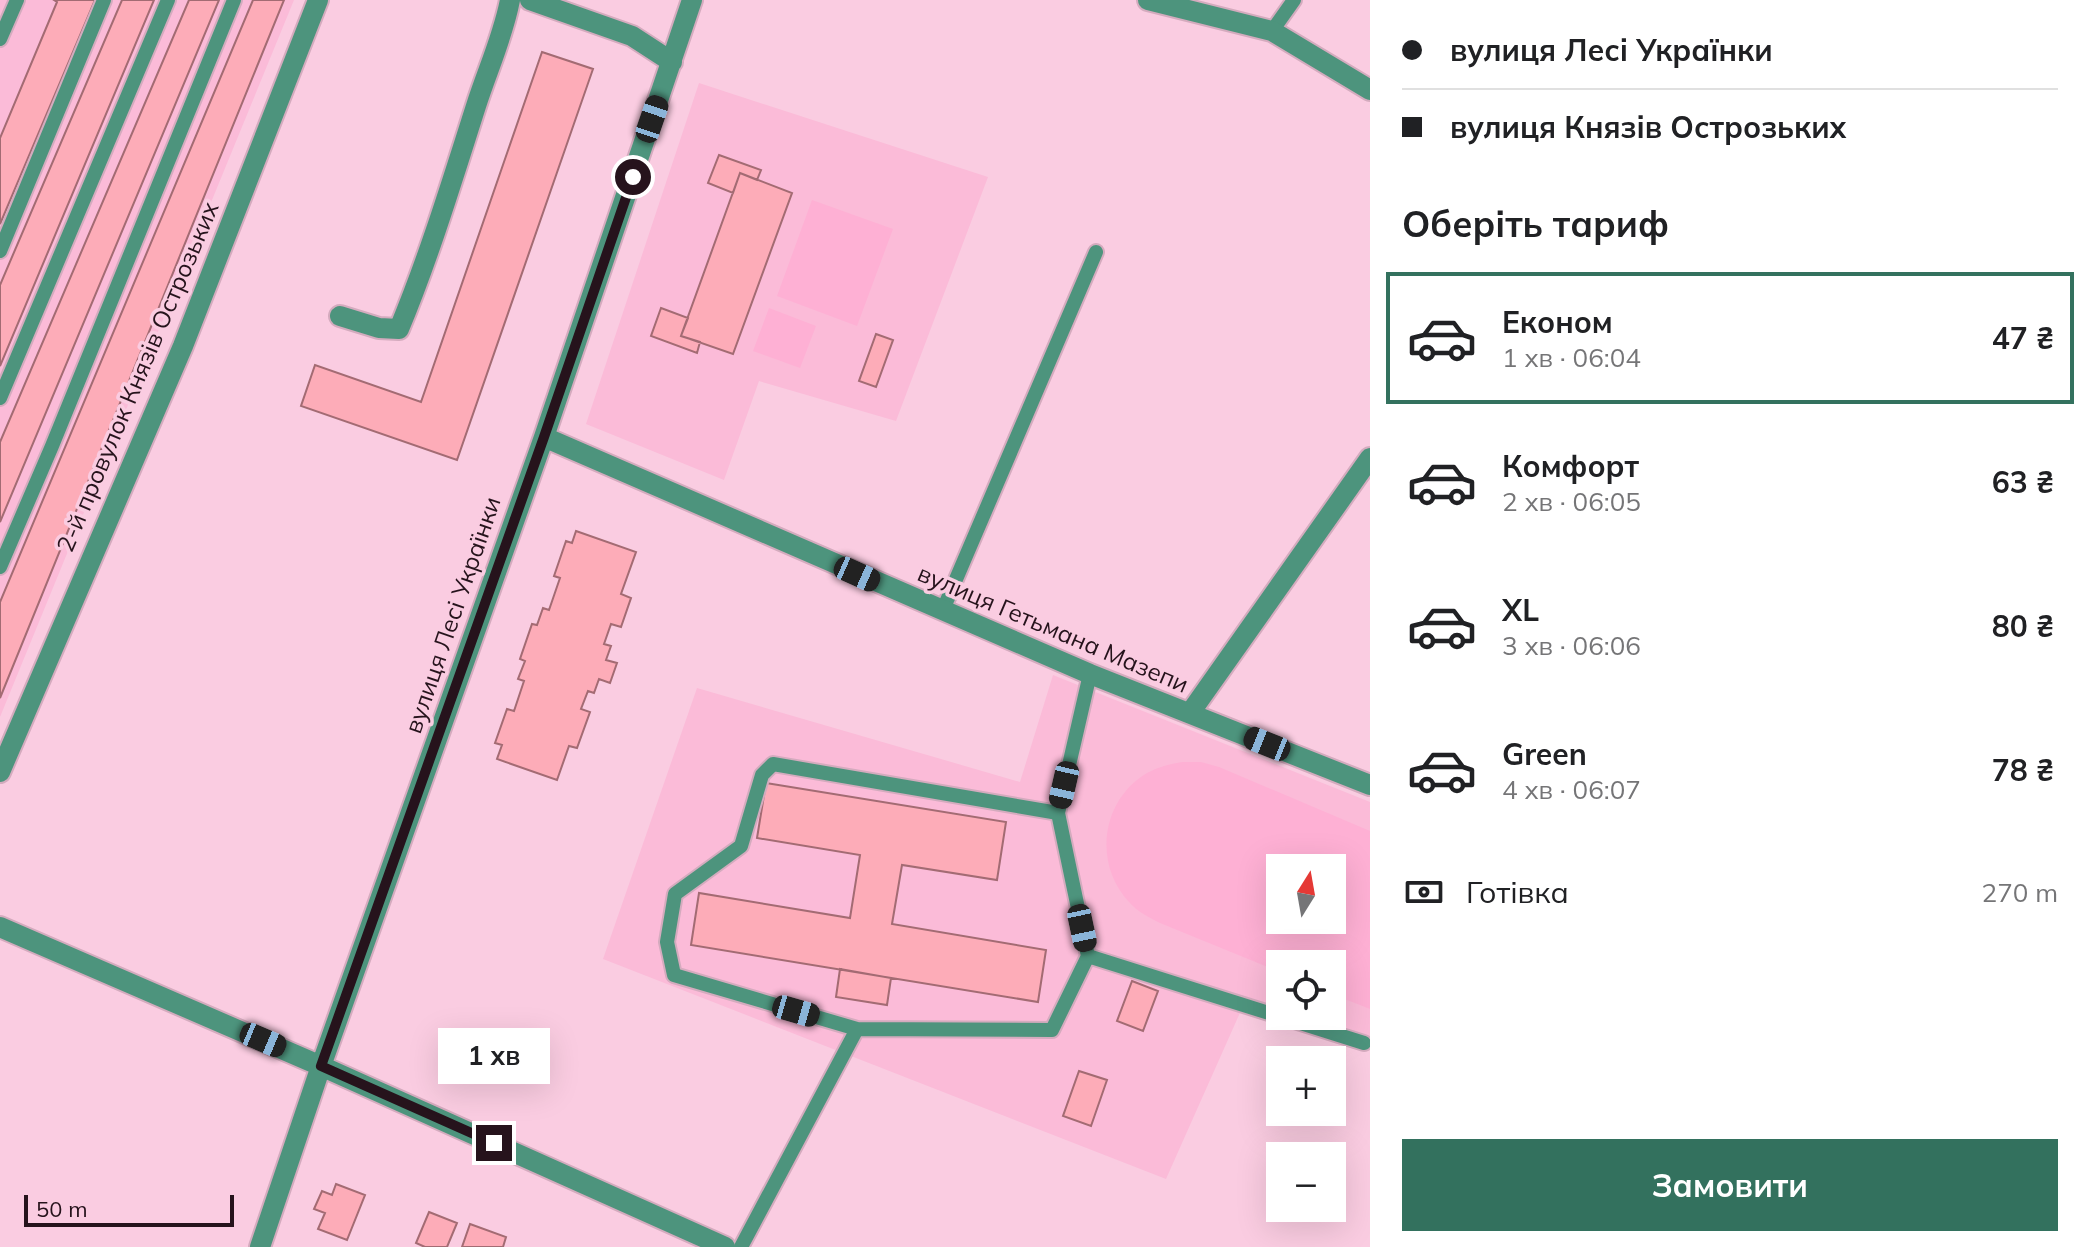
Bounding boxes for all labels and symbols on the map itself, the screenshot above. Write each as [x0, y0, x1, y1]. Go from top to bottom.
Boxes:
car [633, 92, 671, 146]
route start [615, 159, 651, 195]
street label: 2-й провулок Князів Острозьких [49, 197, 225, 556]
street label: вулиця Лесі Українки [397, 492, 507, 737]
car [830, 553, 884, 595]
street label: вулиця Гетьмана Мазепи [913, 557, 1193, 699]
car [1240, 724, 1294, 764]
car [1047, 759, 1081, 811]
north arrow [1266, 854, 1346, 934]
car [1065, 902, 1099, 954]
car [770, 993, 822, 1029]
car [236, 1020, 290, 1060]
callout: 1 хв [438, 1027, 550, 1083]
route end [476, 1125, 512, 1161]
scale bar [24, 1191, 234, 1227]

